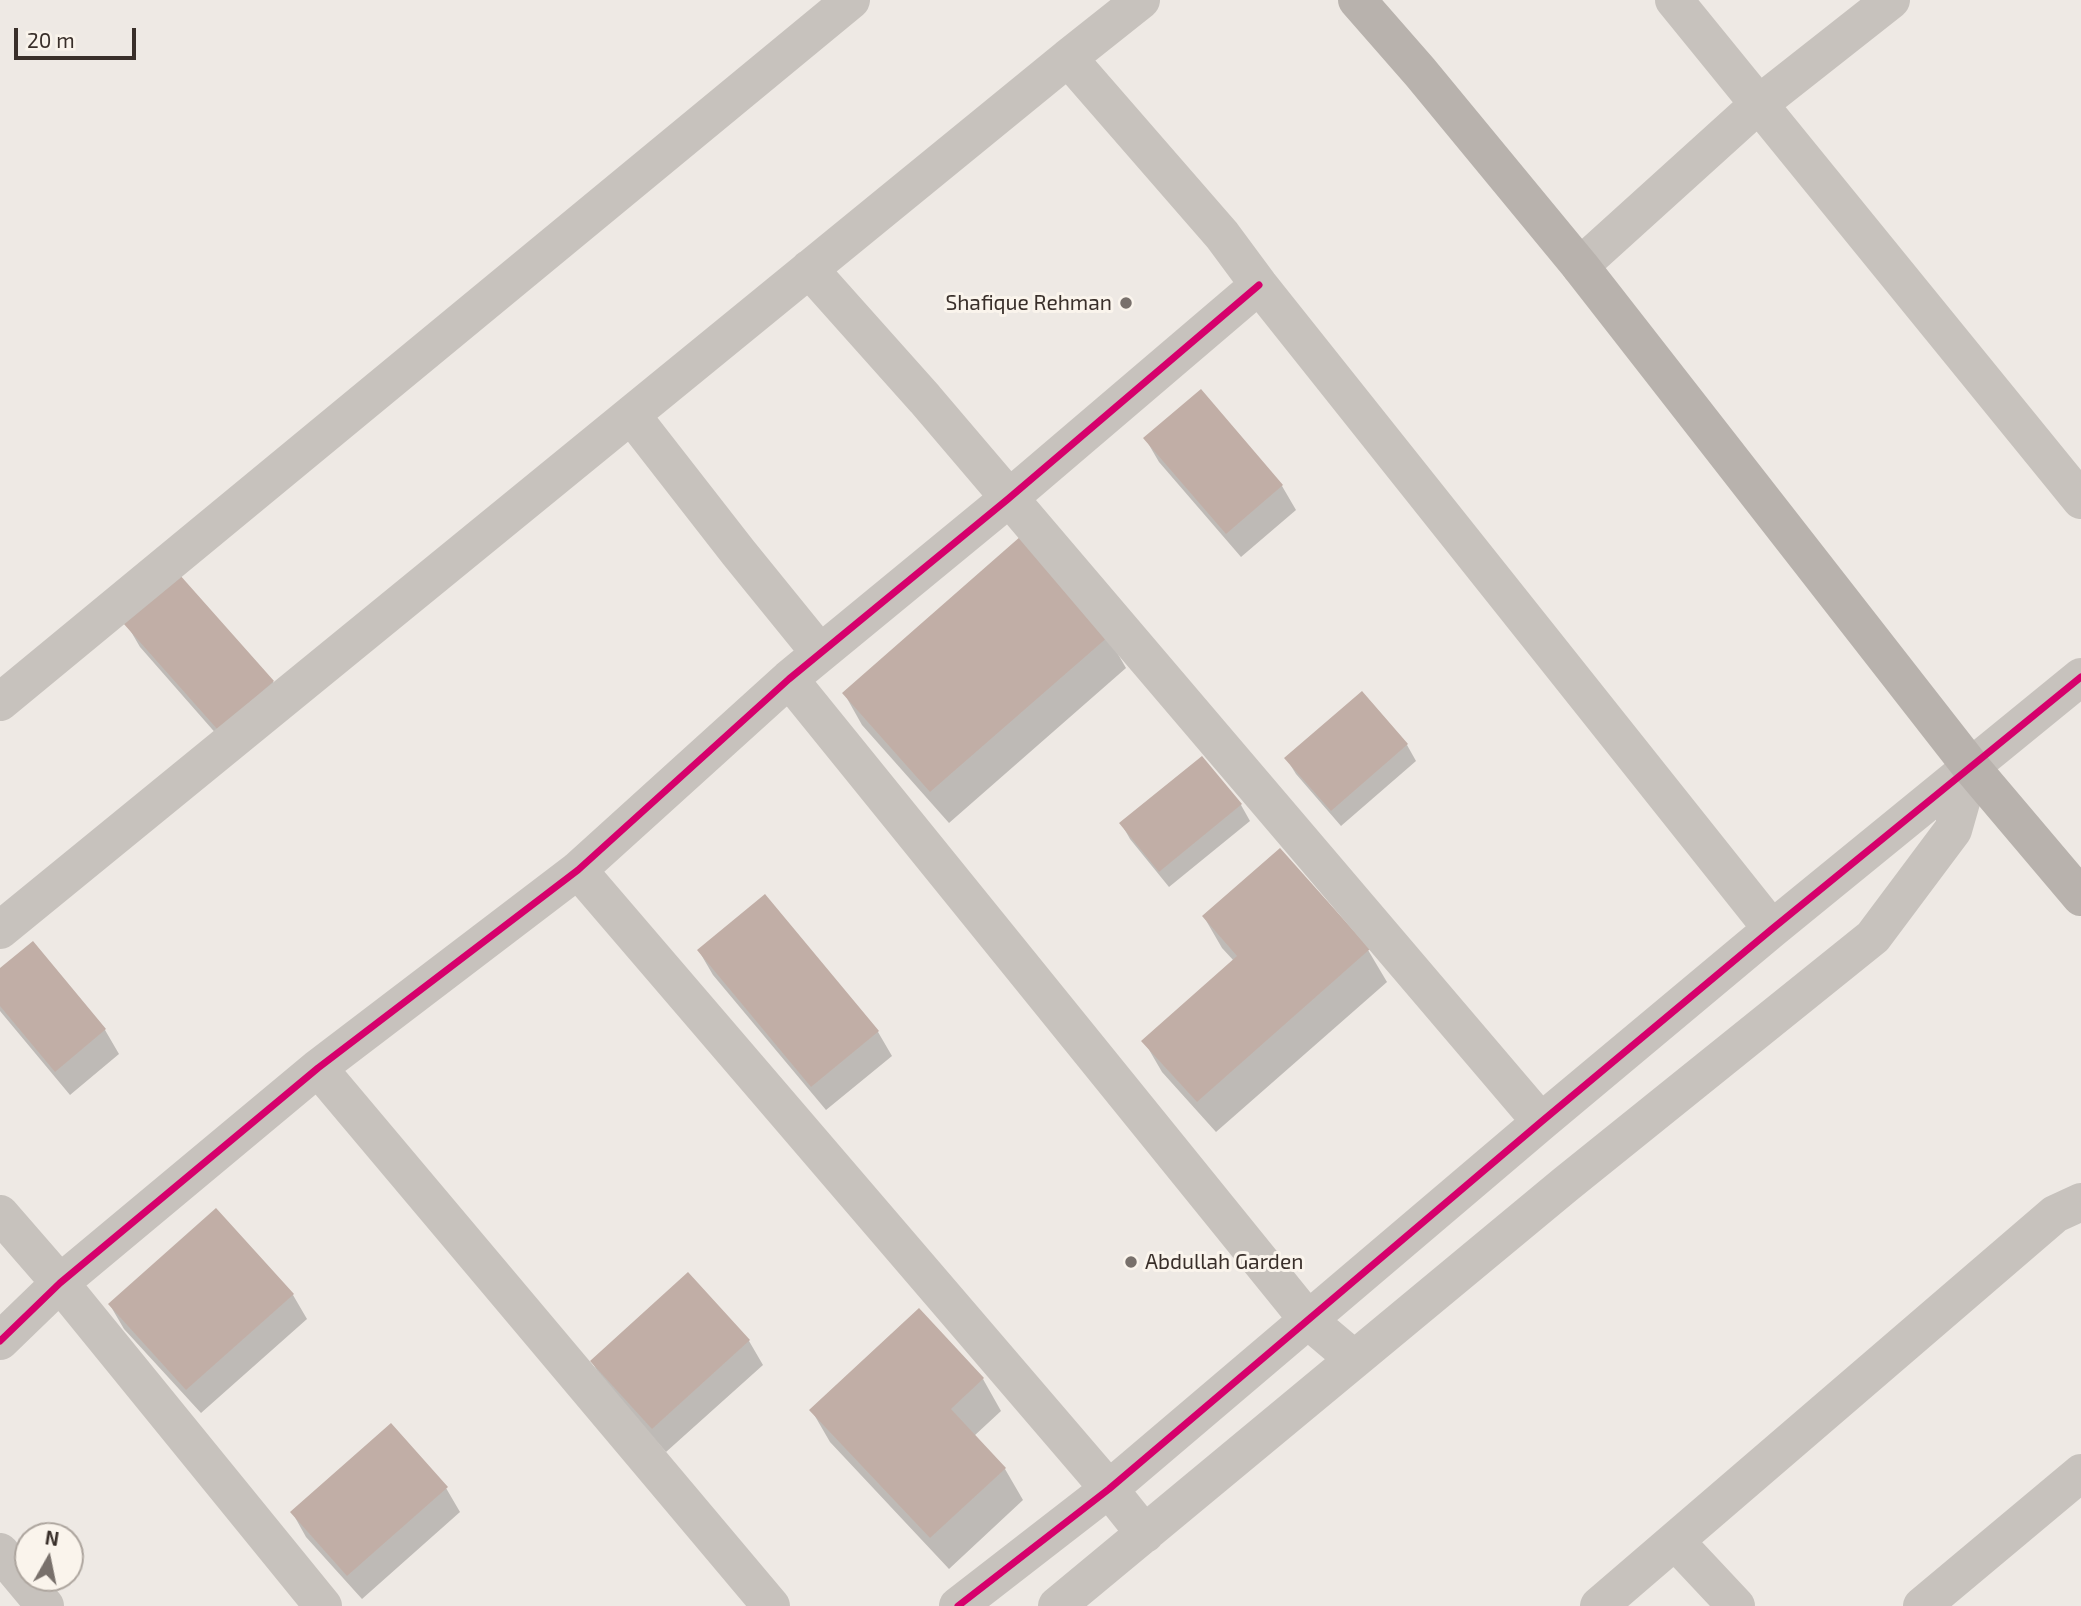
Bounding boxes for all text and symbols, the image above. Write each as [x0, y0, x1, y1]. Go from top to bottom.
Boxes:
scale bar [18, 14, 140, 58]
text: 20 m [27, 27, 75, 52]
place label: Shafique Rehman [945, 290, 1112, 316]
marker: Shafique Rehman [1118, 295, 1134, 311]
place label: Abdullah Garden [1145, 1249, 1303, 1275]
marker: Abdullah Garden [1123, 1254, 1139, 1270]
north arrow [14, 1522, 84, 1592]
text: N [43, 1525, 61, 1550]

